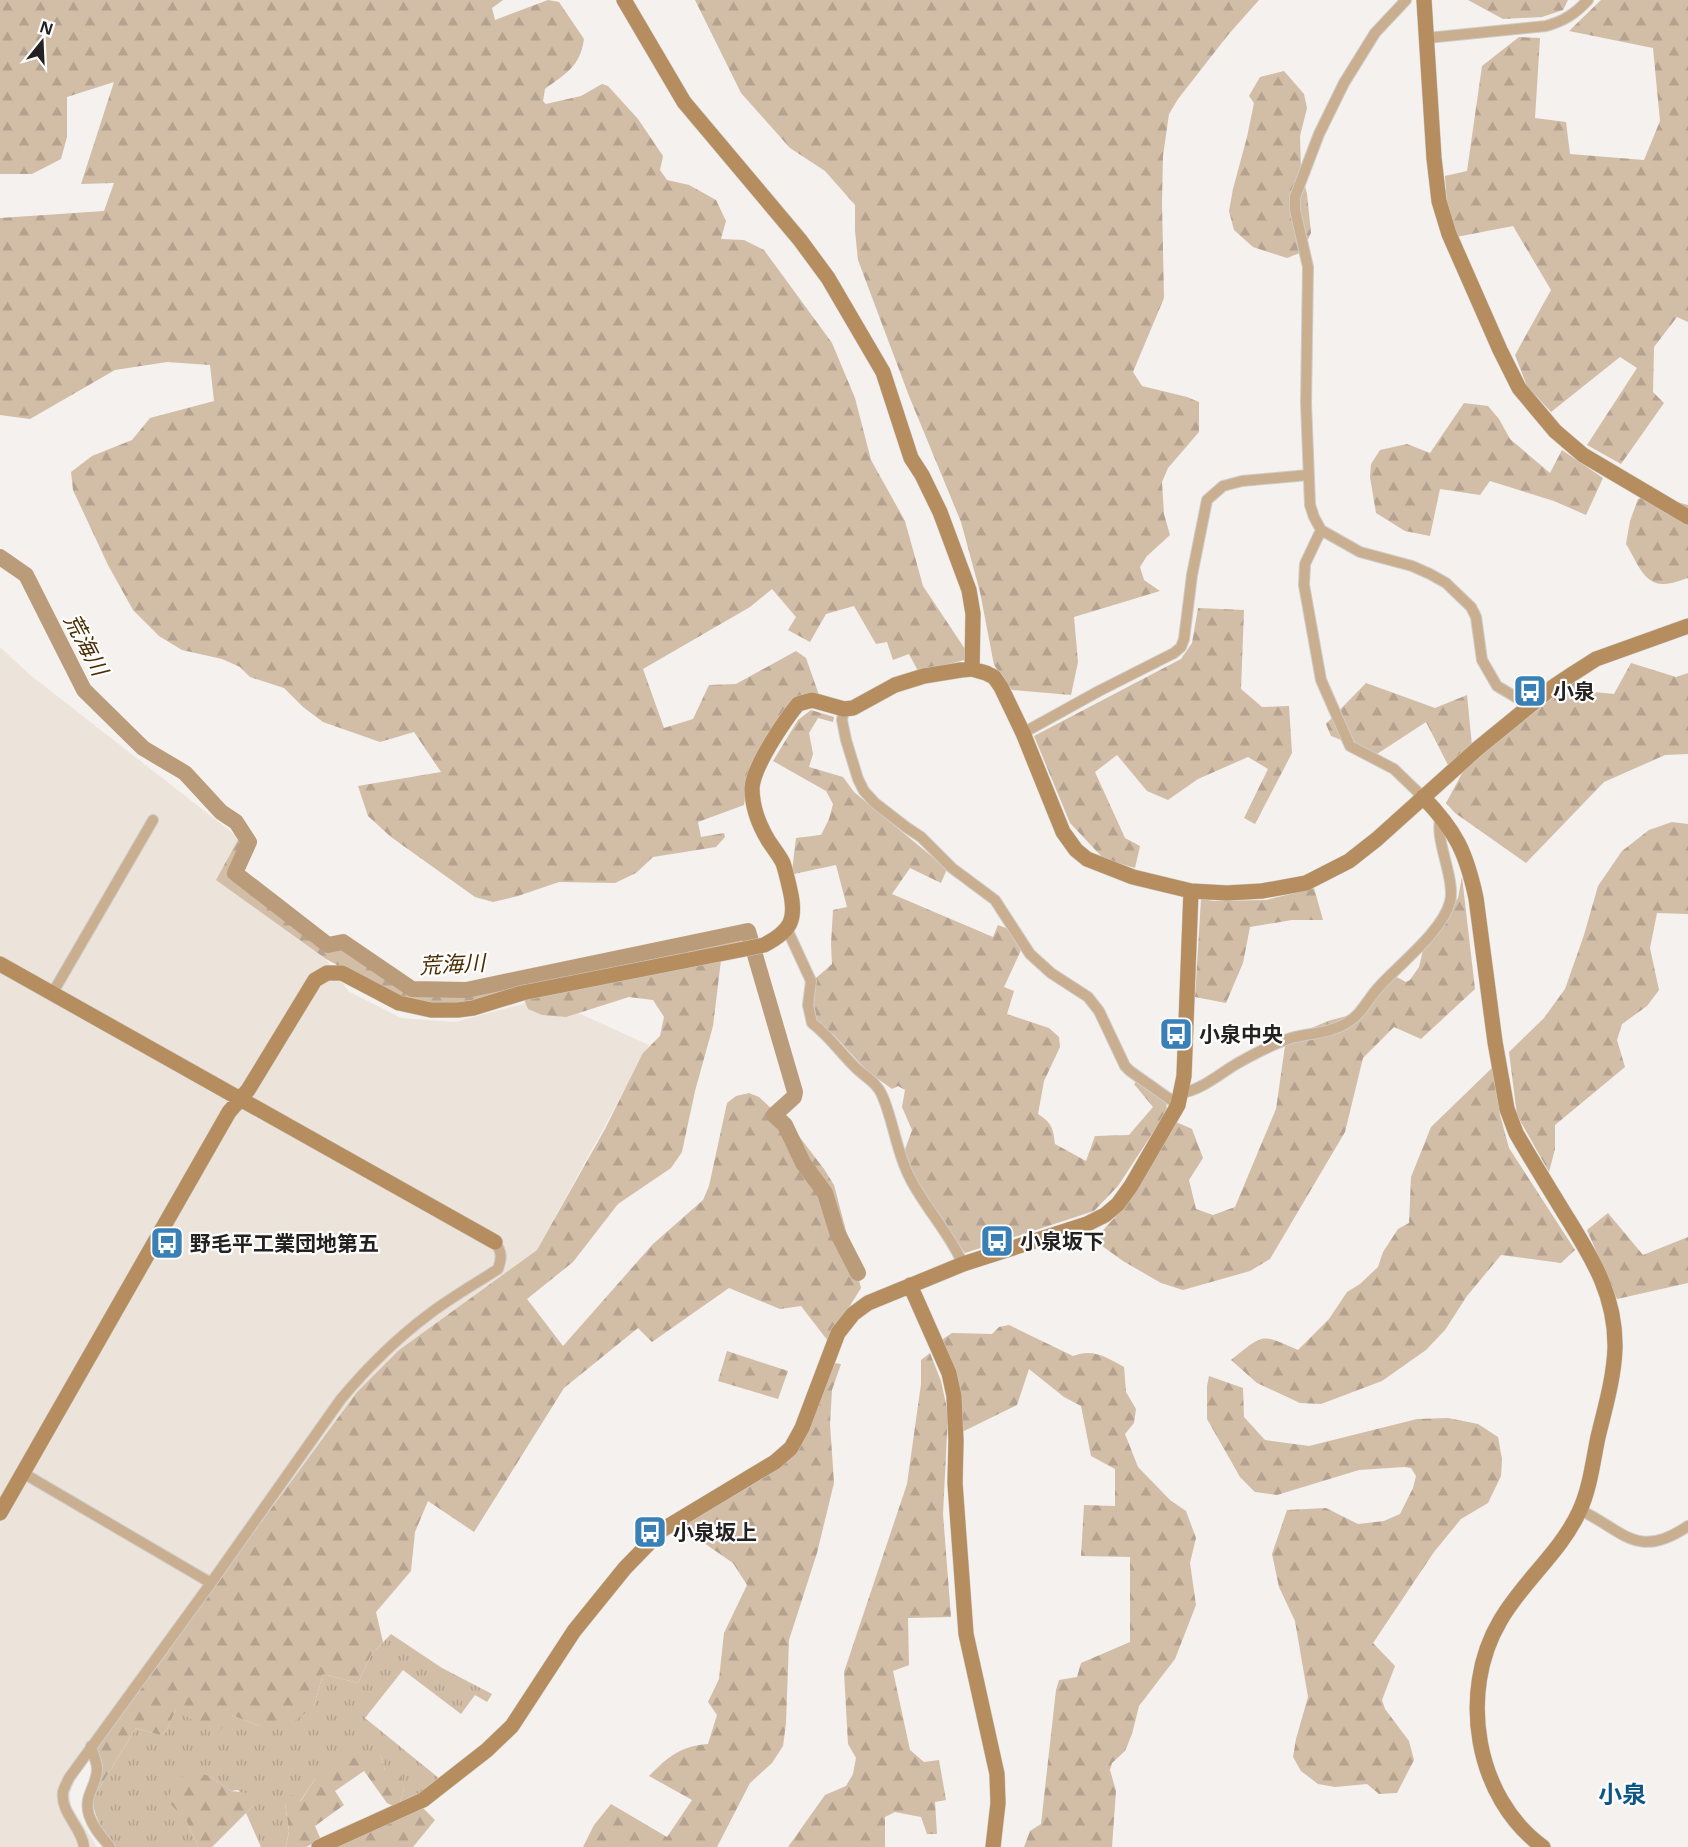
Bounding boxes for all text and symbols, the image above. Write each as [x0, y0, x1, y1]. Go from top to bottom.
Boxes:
north arrow [12, 12, 72, 72]
text: N [37, 15, 56, 40]
water label: 荒海川 [58, 608, 117, 682]
bus stop icon: 小泉 [1512, 673, 1548, 709]
place label: 小泉 [1553, 677, 1595, 705]
water label: 荒海川 [418, 946, 488, 980]
bus stop icon: 小泉中央 [1158, 1016, 1194, 1052]
place label: 小泉中央 [1199, 1020, 1283, 1048]
bus stop icon: 小泉坂下 [979, 1223, 1015, 1259]
bus stop icon: 野毛平工業団地第五 [149, 1225, 185, 1261]
place label: 小泉坂下 [1020, 1227, 1104, 1255]
place label: 野毛平工業団地第五 [190, 1229, 379, 1257]
bus stop icon: 小泉坂上 [632, 1514, 668, 1550]
place label: 小泉坂上 [673, 1518, 757, 1546]
district label: 小泉 [1598, 1777, 1646, 1810]

